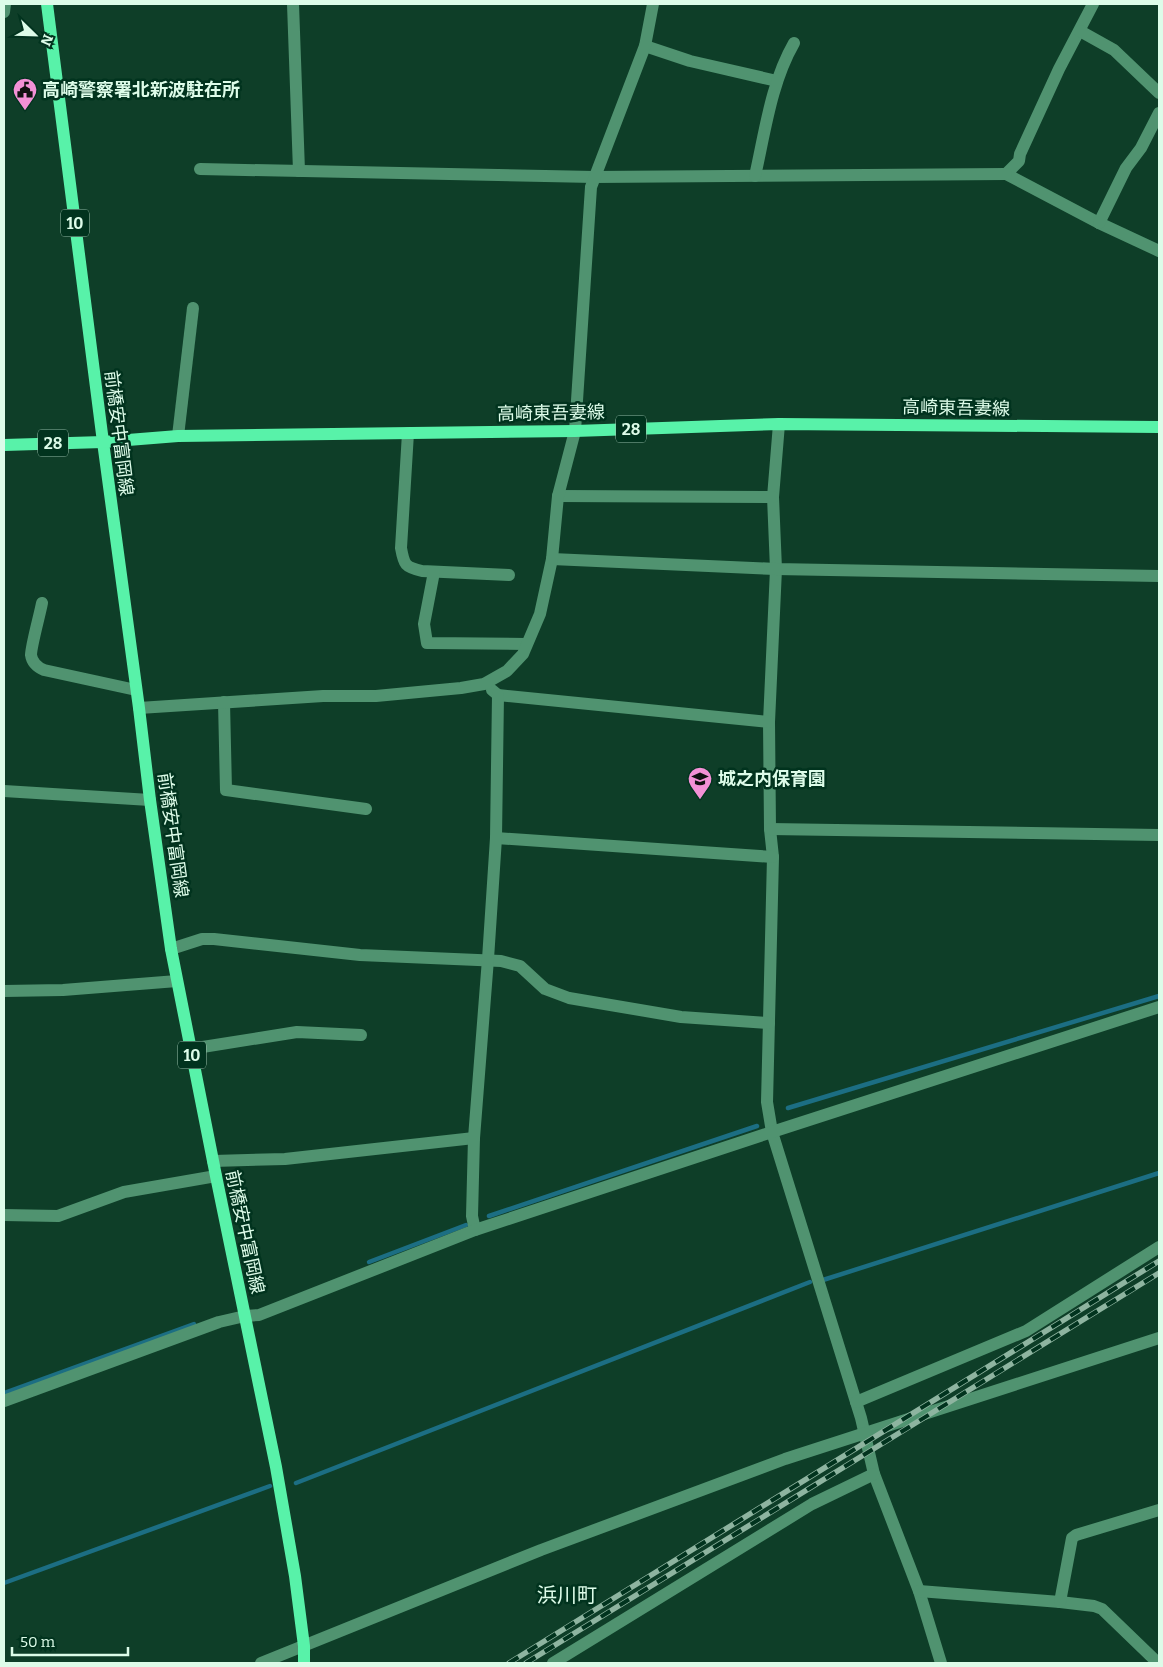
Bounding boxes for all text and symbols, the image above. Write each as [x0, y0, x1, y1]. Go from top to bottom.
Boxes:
north arrow [10, 10, 60, 60]
text: N [36, 32, 56, 48]
public building icon: 高崎警察署北新波駐在所 [12, 77, 38, 111]
place label: 高崎警察署北新波駐在所 [42, 79, 240, 101]
road number: 10 [61, 210, 89, 237]
street label: 前橋安中富岡線 [100, 369, 138, 497]
street label: 高崎東吾妻線 [902, 396, 1010, 420]
street label: 高崎東吾妻線 [497, 401, 605, 425]
road number: 28 [616, 416, 646, 442]
road number: 28 [38, 429, 68, 456]
school or university icon: 城之内保育園 [687, 766, 713, 800]
place label: 城之内保育園 [718, 768, 826, 790]
street label: 前橋安中富岡線 [153, 771, 193, 899]
road number: 10 [178, 1042, 206, 1068]
street label: 前橋安中富岡線 [221, 1168, 269, 1296]
district label: 浜川町 [537, 1583, 597, 1607]
scale bar [12, 1624, 129, 1656]
text: 50 m [20, 1633, 56, 1651]

